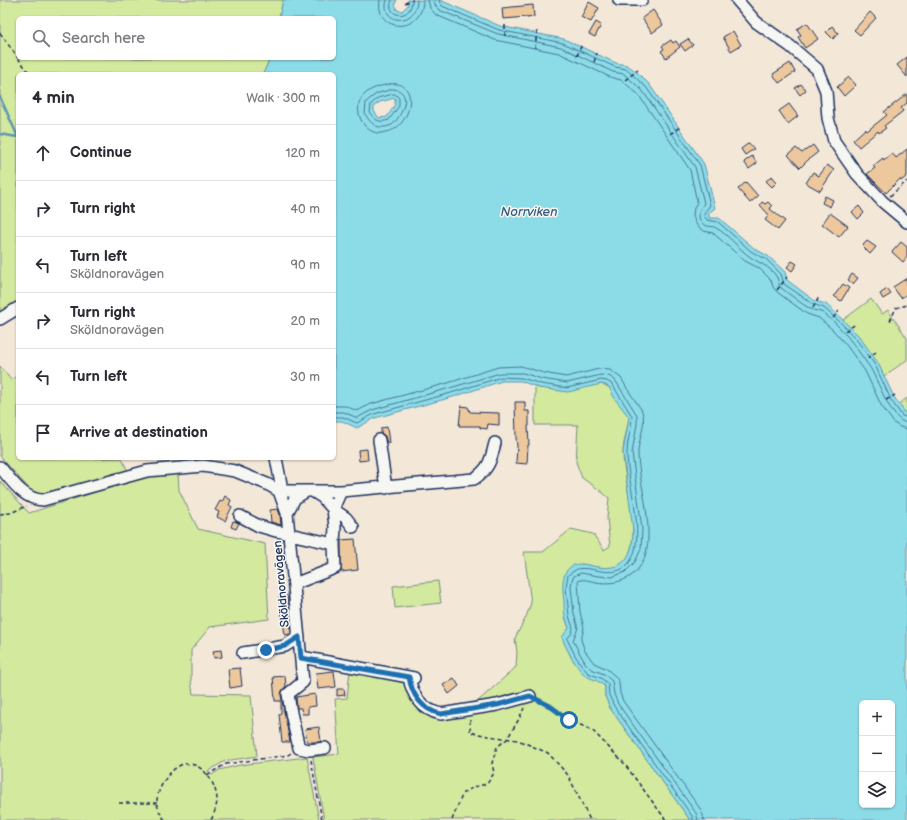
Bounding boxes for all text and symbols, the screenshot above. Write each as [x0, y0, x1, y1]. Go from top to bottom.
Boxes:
search box [16, 16, 336, 60]
icon: search [30, 27, 52, 49]
text: Search here [62, 29, 145, 48]
text: 4 min [32, 88, 75, 108]
text: Walk · 300 m [246, 90, 320, 106]
icon: ahead [32, 142, 54, 164]
text: Continue [70, 143, 132, 162]
text: 120 m [285, 145, 320, 161]
icon: right [32, 198, 54, 220]
text: Turn right [70, 199, 135, 218]
text: 40 m [290, 201, 320, 217]
water label: Norrviken [501, 204, 557, 220]
text: Turn left [70, 247, 127, 266]
icon: left [32, 254, 54, 276]
text: 90 m [291, 257, 320, 273]
text: Sköldnoravägen [70, 266, 164, 282]
text: Turn right [70, 303, 135, 322]
icon: right [32, 310, 54, 332]
text: 20 m [290, 313, 320, 329]
text: Sköldnoravägen [70, 322, 164, 338]
icon: left [32, 366, 54, 388]
text: Turn left [70, 367, 127, 386]
text: 30 m [290, 369, 320, 385]
icon: arrive [32, 422, 54, 444]
text: Arrive at destination [70, 423, 208, 442]
street label: Sköldnoravägen [270, 540, 293, 628]
route end [257, 641, 275, 659]
map controls [859, 700, 895, 808]
button: + [859, 700, 895, 736]
route start [560, 711, 578, 729]
button: − [859, 736, 895, 772]
button: layers [859, 772, 895, 808]

